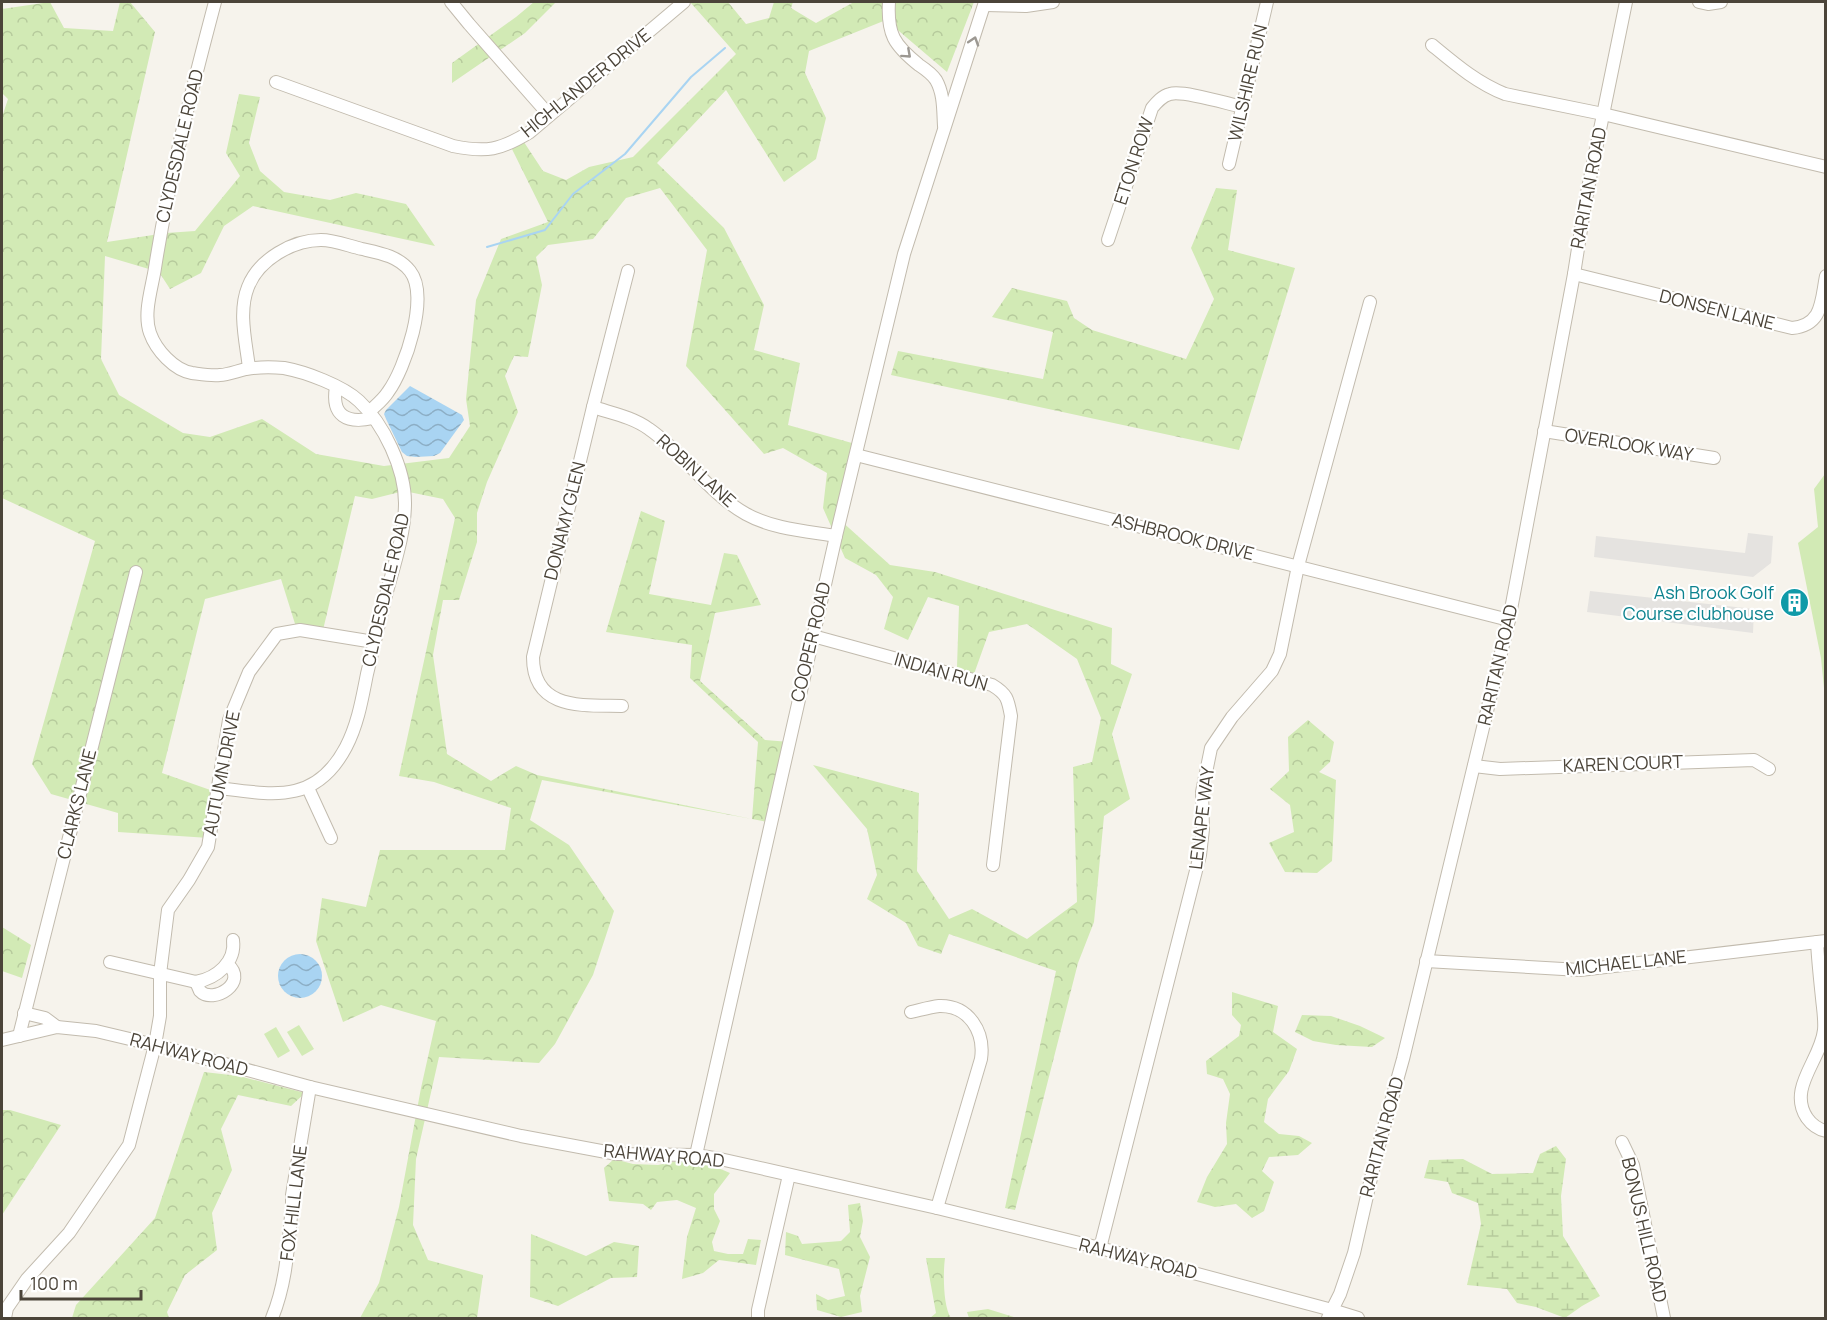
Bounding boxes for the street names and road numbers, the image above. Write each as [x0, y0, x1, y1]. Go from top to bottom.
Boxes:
street label: HIGHLANDER DRIVE [515, 22, 655, 142]
street label: WILSHIRE RUN [1222, 22, 1272, 144]
street label: CLYDESDALE ROAD [150, 67, 208, 225]
street label: ETON ROW [1108, 114, 1159, 207]
street label: RARITAN ROAD [1564, 125, 1612, 251]
street label: DONSEN LANE [1657, 283, 1777, 335]
street label: OVERLOOK WAY [1563, 422, 1696, 466]
street label: ROBIN LANE [652, 428, 741, 512]
street label: DONAMY GLEN [538, 459, 590, 583]
street label: ASHBROOK DRIVE [1110, 507, 1257, 565]
street label: CLYDESDALE ROAD [356, 511, 414, 669]
street label: COOPER ROAD [785, 579, 835, 704]
street label: RARITAN ROAD [1471, 602, 1523, 728]
street label: INDIAN RUN [892, 646, 991, 696]
street label: AUTUMN DRIVE [197, 708, 245, 837]
street label: CLARKS LANE [51, 746, 101, 861]
street label: KAREN COURT [1562, 749, 1684, 777]
street label: LENAPE WAY [1183, 764, 1219, 871]
street label: MICHAEL LANE [1564, 944, 1687, 980]
street label: RAHWAY ROAD [128, 1027, 251, 1081]
street label: RARITAN ROAD [1353, 1074, 1409, 1200]
street label: RAHWAY ROAD [603, 1138, 726, 1172]
street label: FOX HILL LANE [274, 1144, 312, 1262]
street label: BONUS HILL ROAD [1617, 1155, 1673, 1305]
street label: RAHWAY ROAD [1076, 1232, 1200, 1284]

